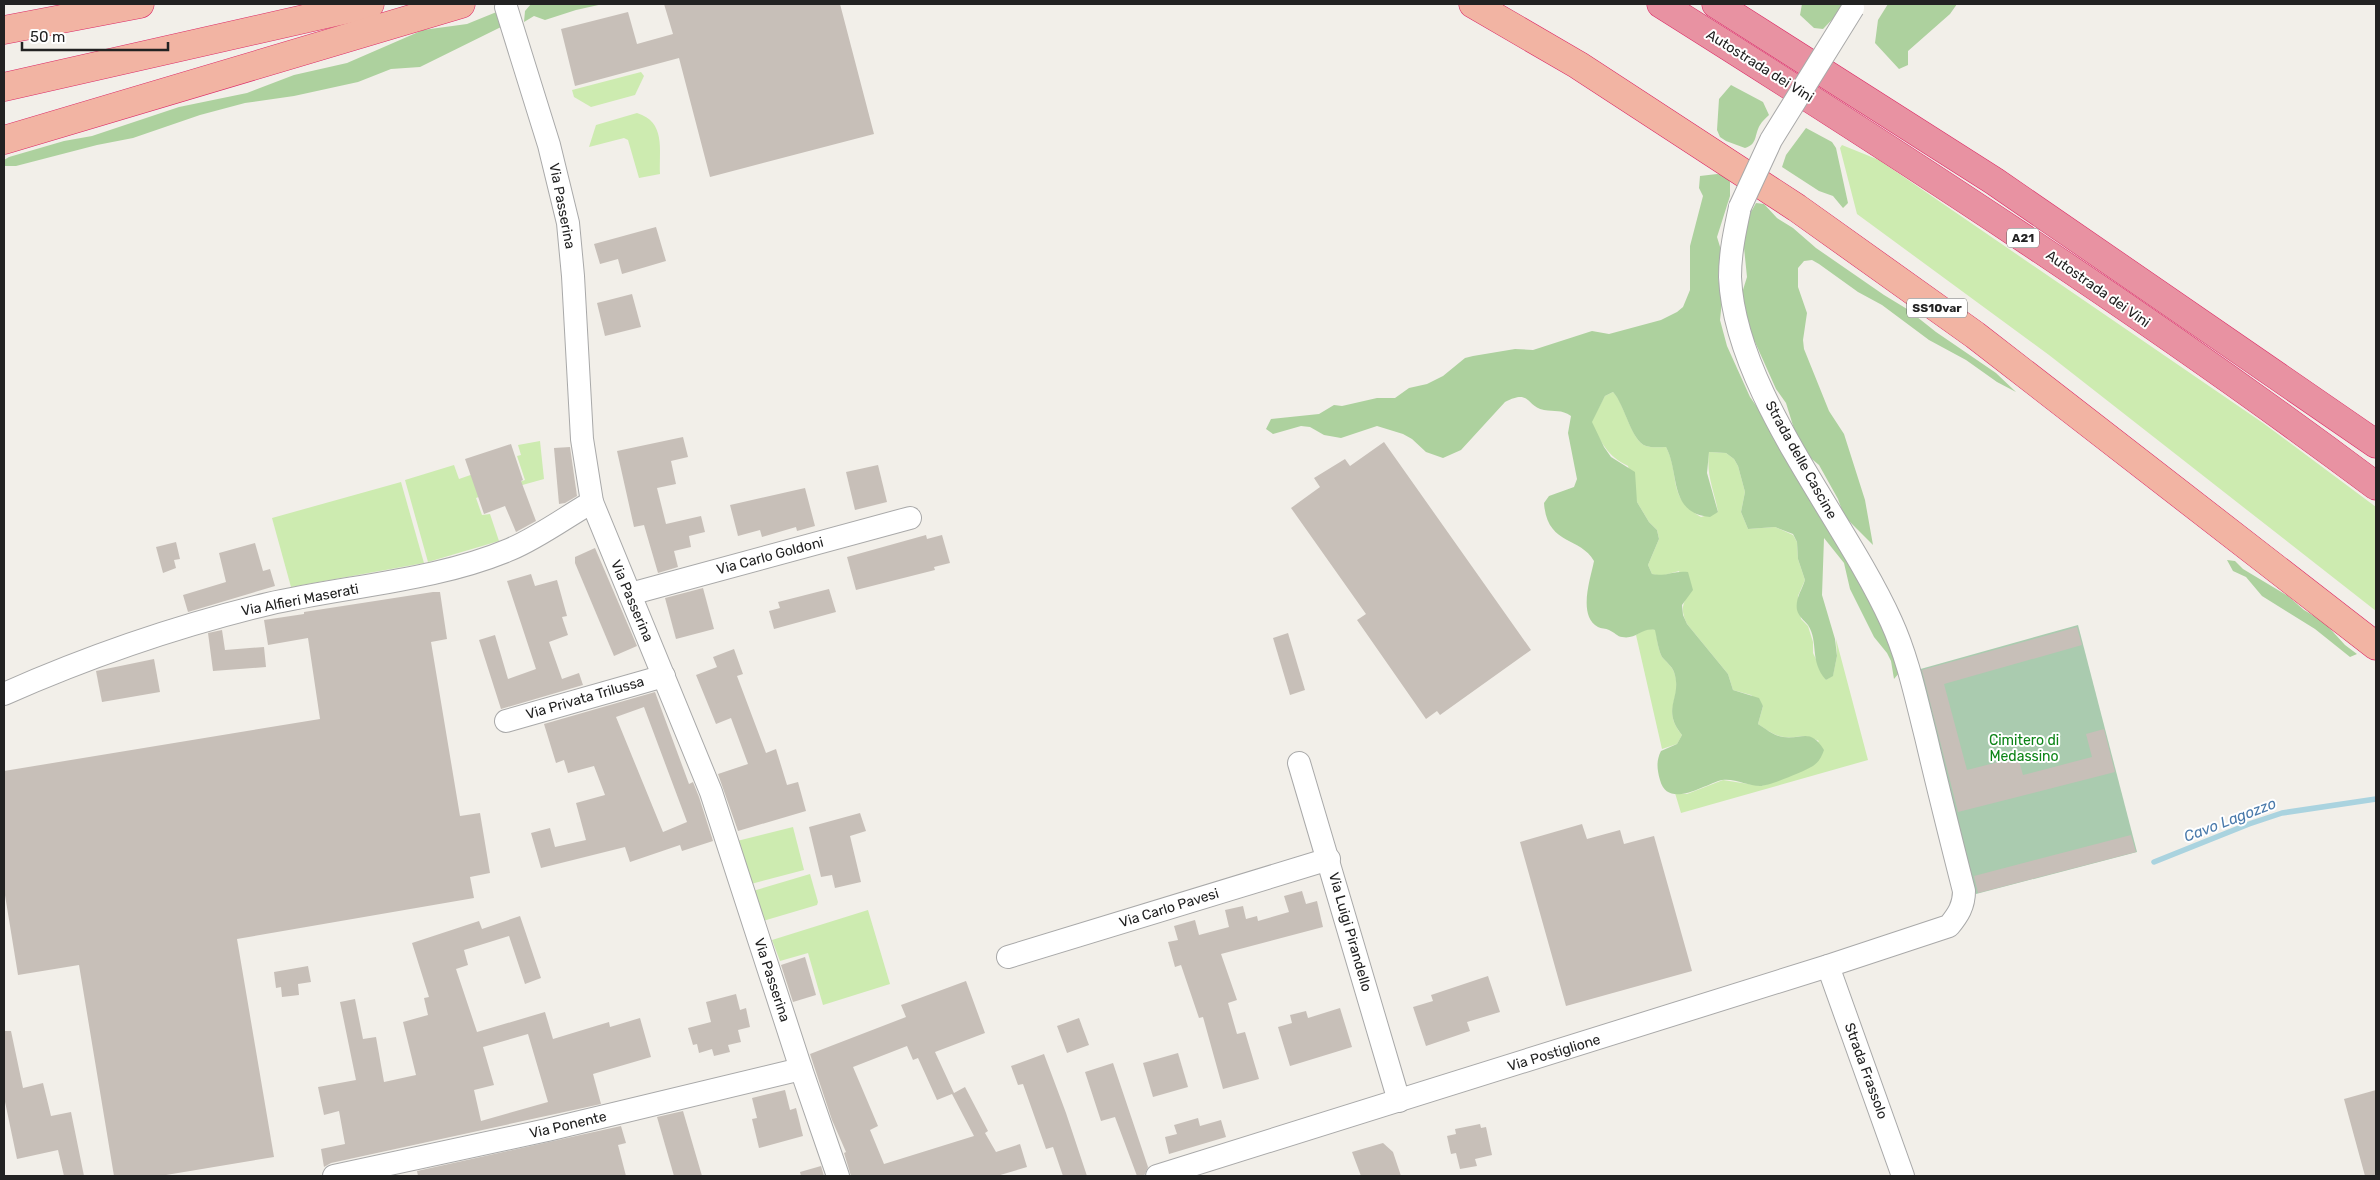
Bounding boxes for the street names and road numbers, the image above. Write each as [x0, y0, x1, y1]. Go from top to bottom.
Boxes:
street label: Autostrada dei Vini [1703, 26, 1817, 106]
street label: Via Passerina [545, 162, 579, 250]
road number: A21 [2007, 228, 2039, 248]
street label: Autostrada dei Vini [2043, 247, 2153, 331]
road number: SS10var [1907, 298, 1967, 318]
street label: Strada delle Cascine [1761, 398, 1841, 522]
street label: Via Carlo Goldoni [715, 534, 825, 578]
street label: Via Passerina [607, 558, 657, 644]
street label: Via Alfieri Maserati [240, 580, 360, 620]
street label: Via Privata Trilussa [524, 673, 646, 723]
street label: Via Luigi Pirandello [1325, 870, 1375, 994]
street label: Via Carlo Pavesi [1117, 885, 1221, 931]
street label: Via Passerina [750, 936, 794, 1024]
street label: Strada Frassolo [1841, 1021, 1891, 1121]
street label: Via Postiglione [1506, 1031, 1603, 1075]
street label: Via Ponente [528, 1108, 608, 1142]

